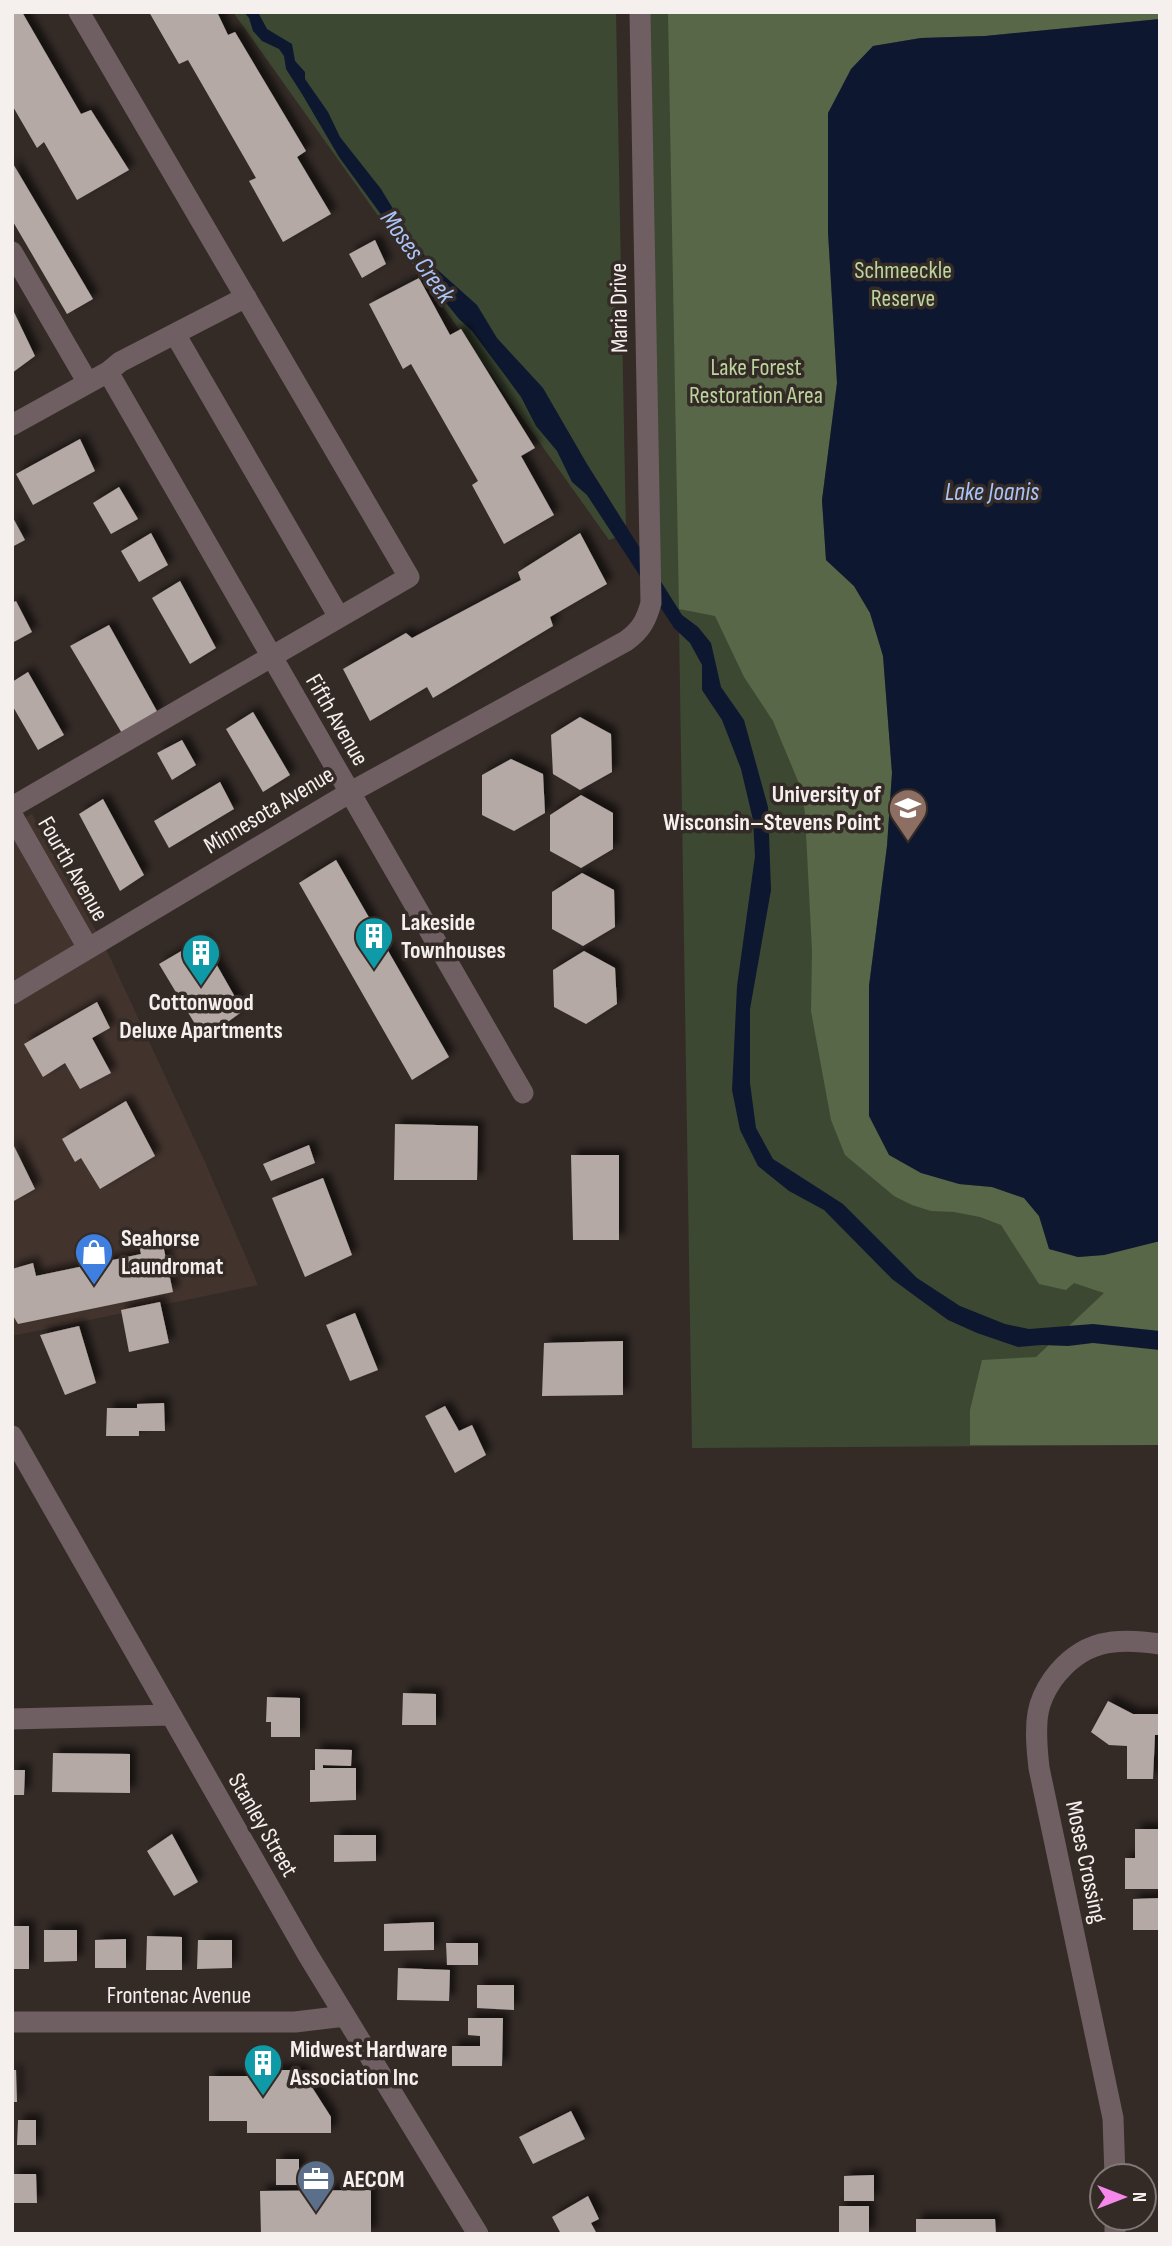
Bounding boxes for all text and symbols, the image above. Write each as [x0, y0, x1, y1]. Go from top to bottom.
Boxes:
water label: Moses Creek [373, 204, 462, 311]
park label: Schmeeckle Reserve [854, 256, 952, 313]
street label: Maria Drive [604, 263, 634, 353]
park label: Lake Forest Restoration Area [689, 353, 823, 410]
water label: Lake Joanis [945, 477, 1039, 508]
street label: Fifth Avenue [299, 669, 375, 771]
street label: Minnesota Avenue [199, 760, 339, 860]
place label: University of Wisconsin–Stevens Point [663, 780, 881, 837]
school or university icon: University of Wisconsin–Stevens Point [887, 787, 929, 842]
street label: Fourth Avenue [31, 812, 115, 926]
place label: Lakeside Townhouses [401, 908, 506, 965]
building icon: Lakeside Townhouses [353, 915, 395, 970]
building icon: Cottonwood Deluxe Apartments [180, 932, 222, 987]
place label: Cottonwood Deluxe Apartments [119, 988, 283, 1045]
place label: Seahorse Laundromat [121, 1224, 223, 1281]
shop icon: Seahorse Laundromat [73, 1231, 115, 1286]
street label: Stanley Street [222, 1768, 304, 1882]
street label: Moses Crossing [1059, 1798, 1113, 1926]
street label: Frontenac Avenue [107, 1981, 251, 2010]
place label: Midwest Hardware Association Inc [289, 2035, 448, 2092]
building icon: Midwest Hardware Association Inc [242, 2042, 284, 2097]
office icon: AECOM [295, 2158, 337, 2213]
north arrow [1088, 2162, 1158, 2232]
place label: AECOM [342, 2165, 404, 2194]
text: N [1127, 2192, 1150, 2202]

